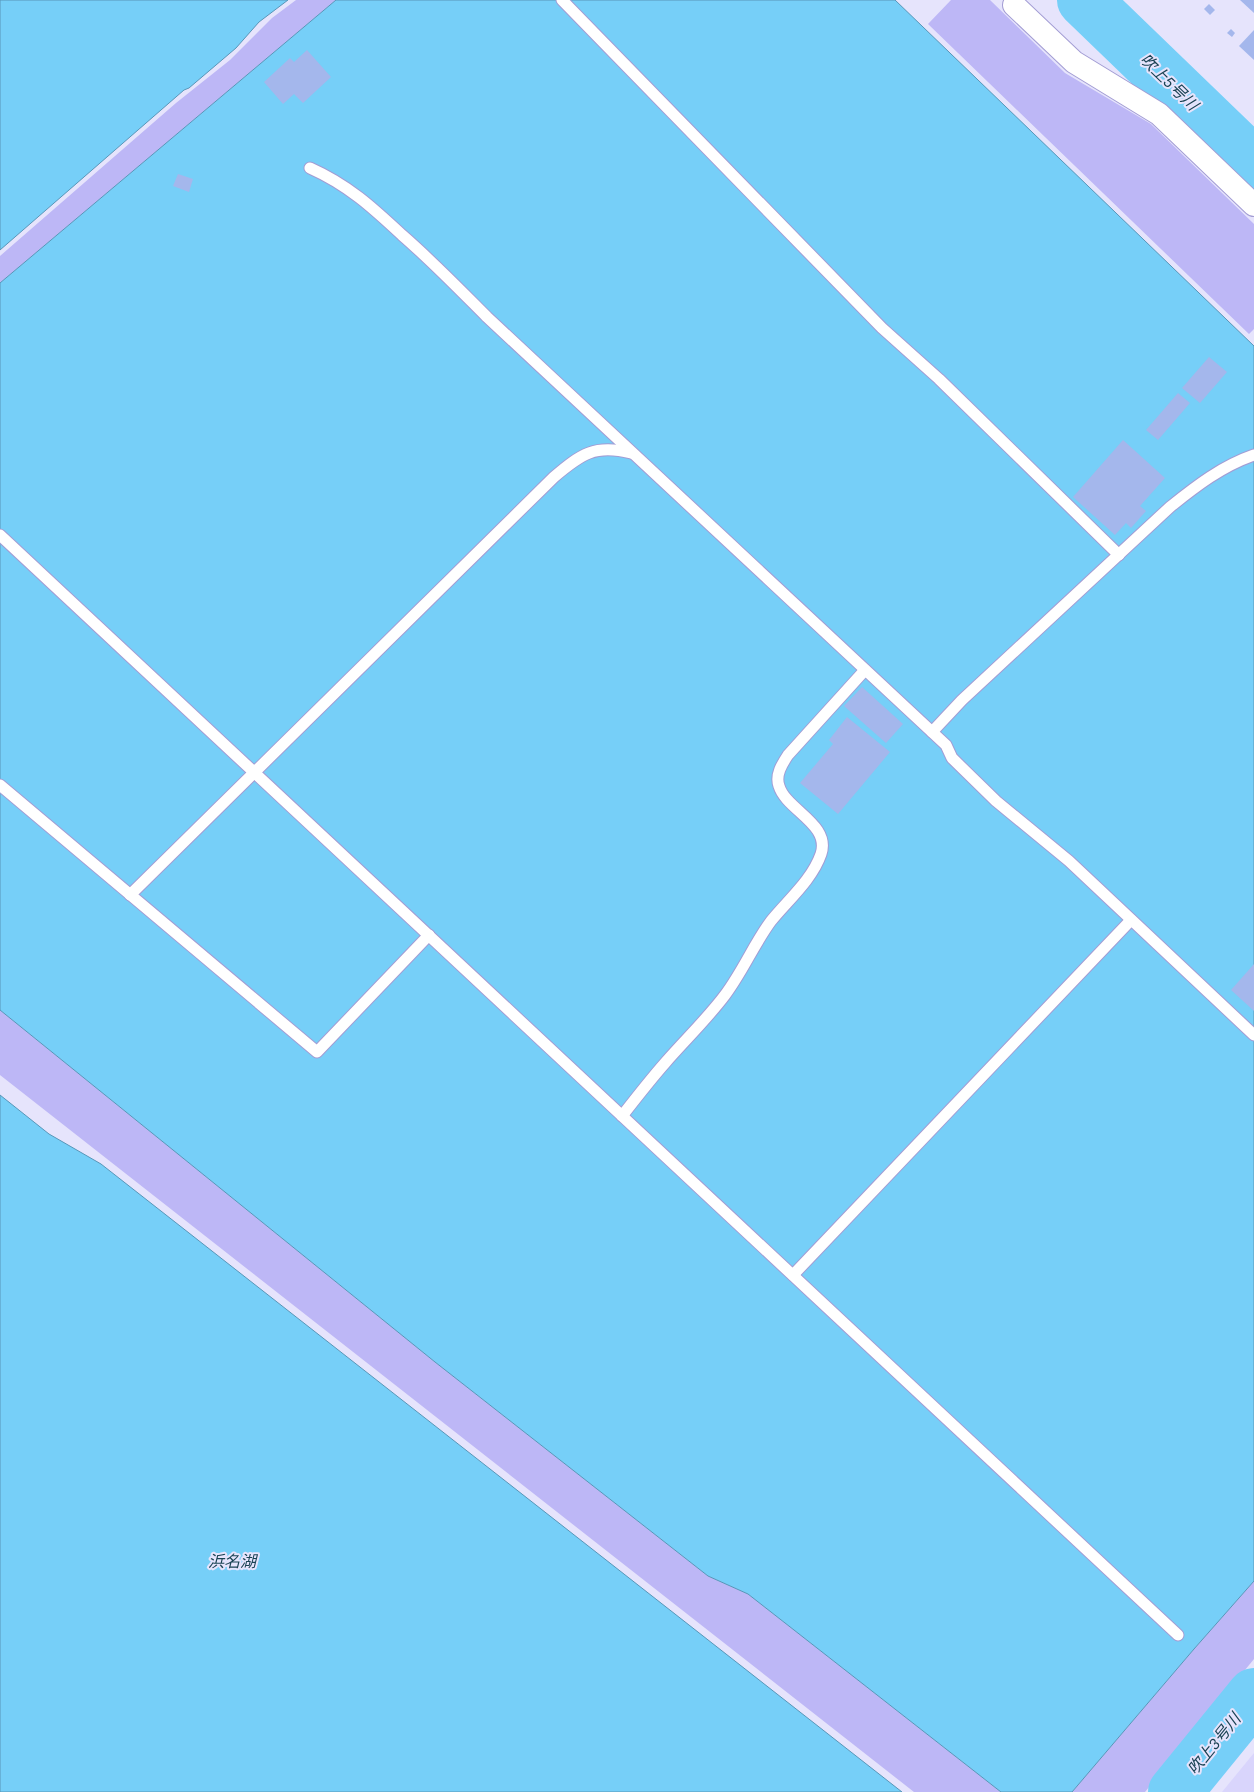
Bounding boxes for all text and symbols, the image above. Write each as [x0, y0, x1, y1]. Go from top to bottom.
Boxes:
water label: 吹上5号川 [1136, 50, 1203, 116]
water label: 浜名湖 [208, 1552, 259, 1571]
water label: 吹上3号川 [1184, 1708, 1246, 1778]

